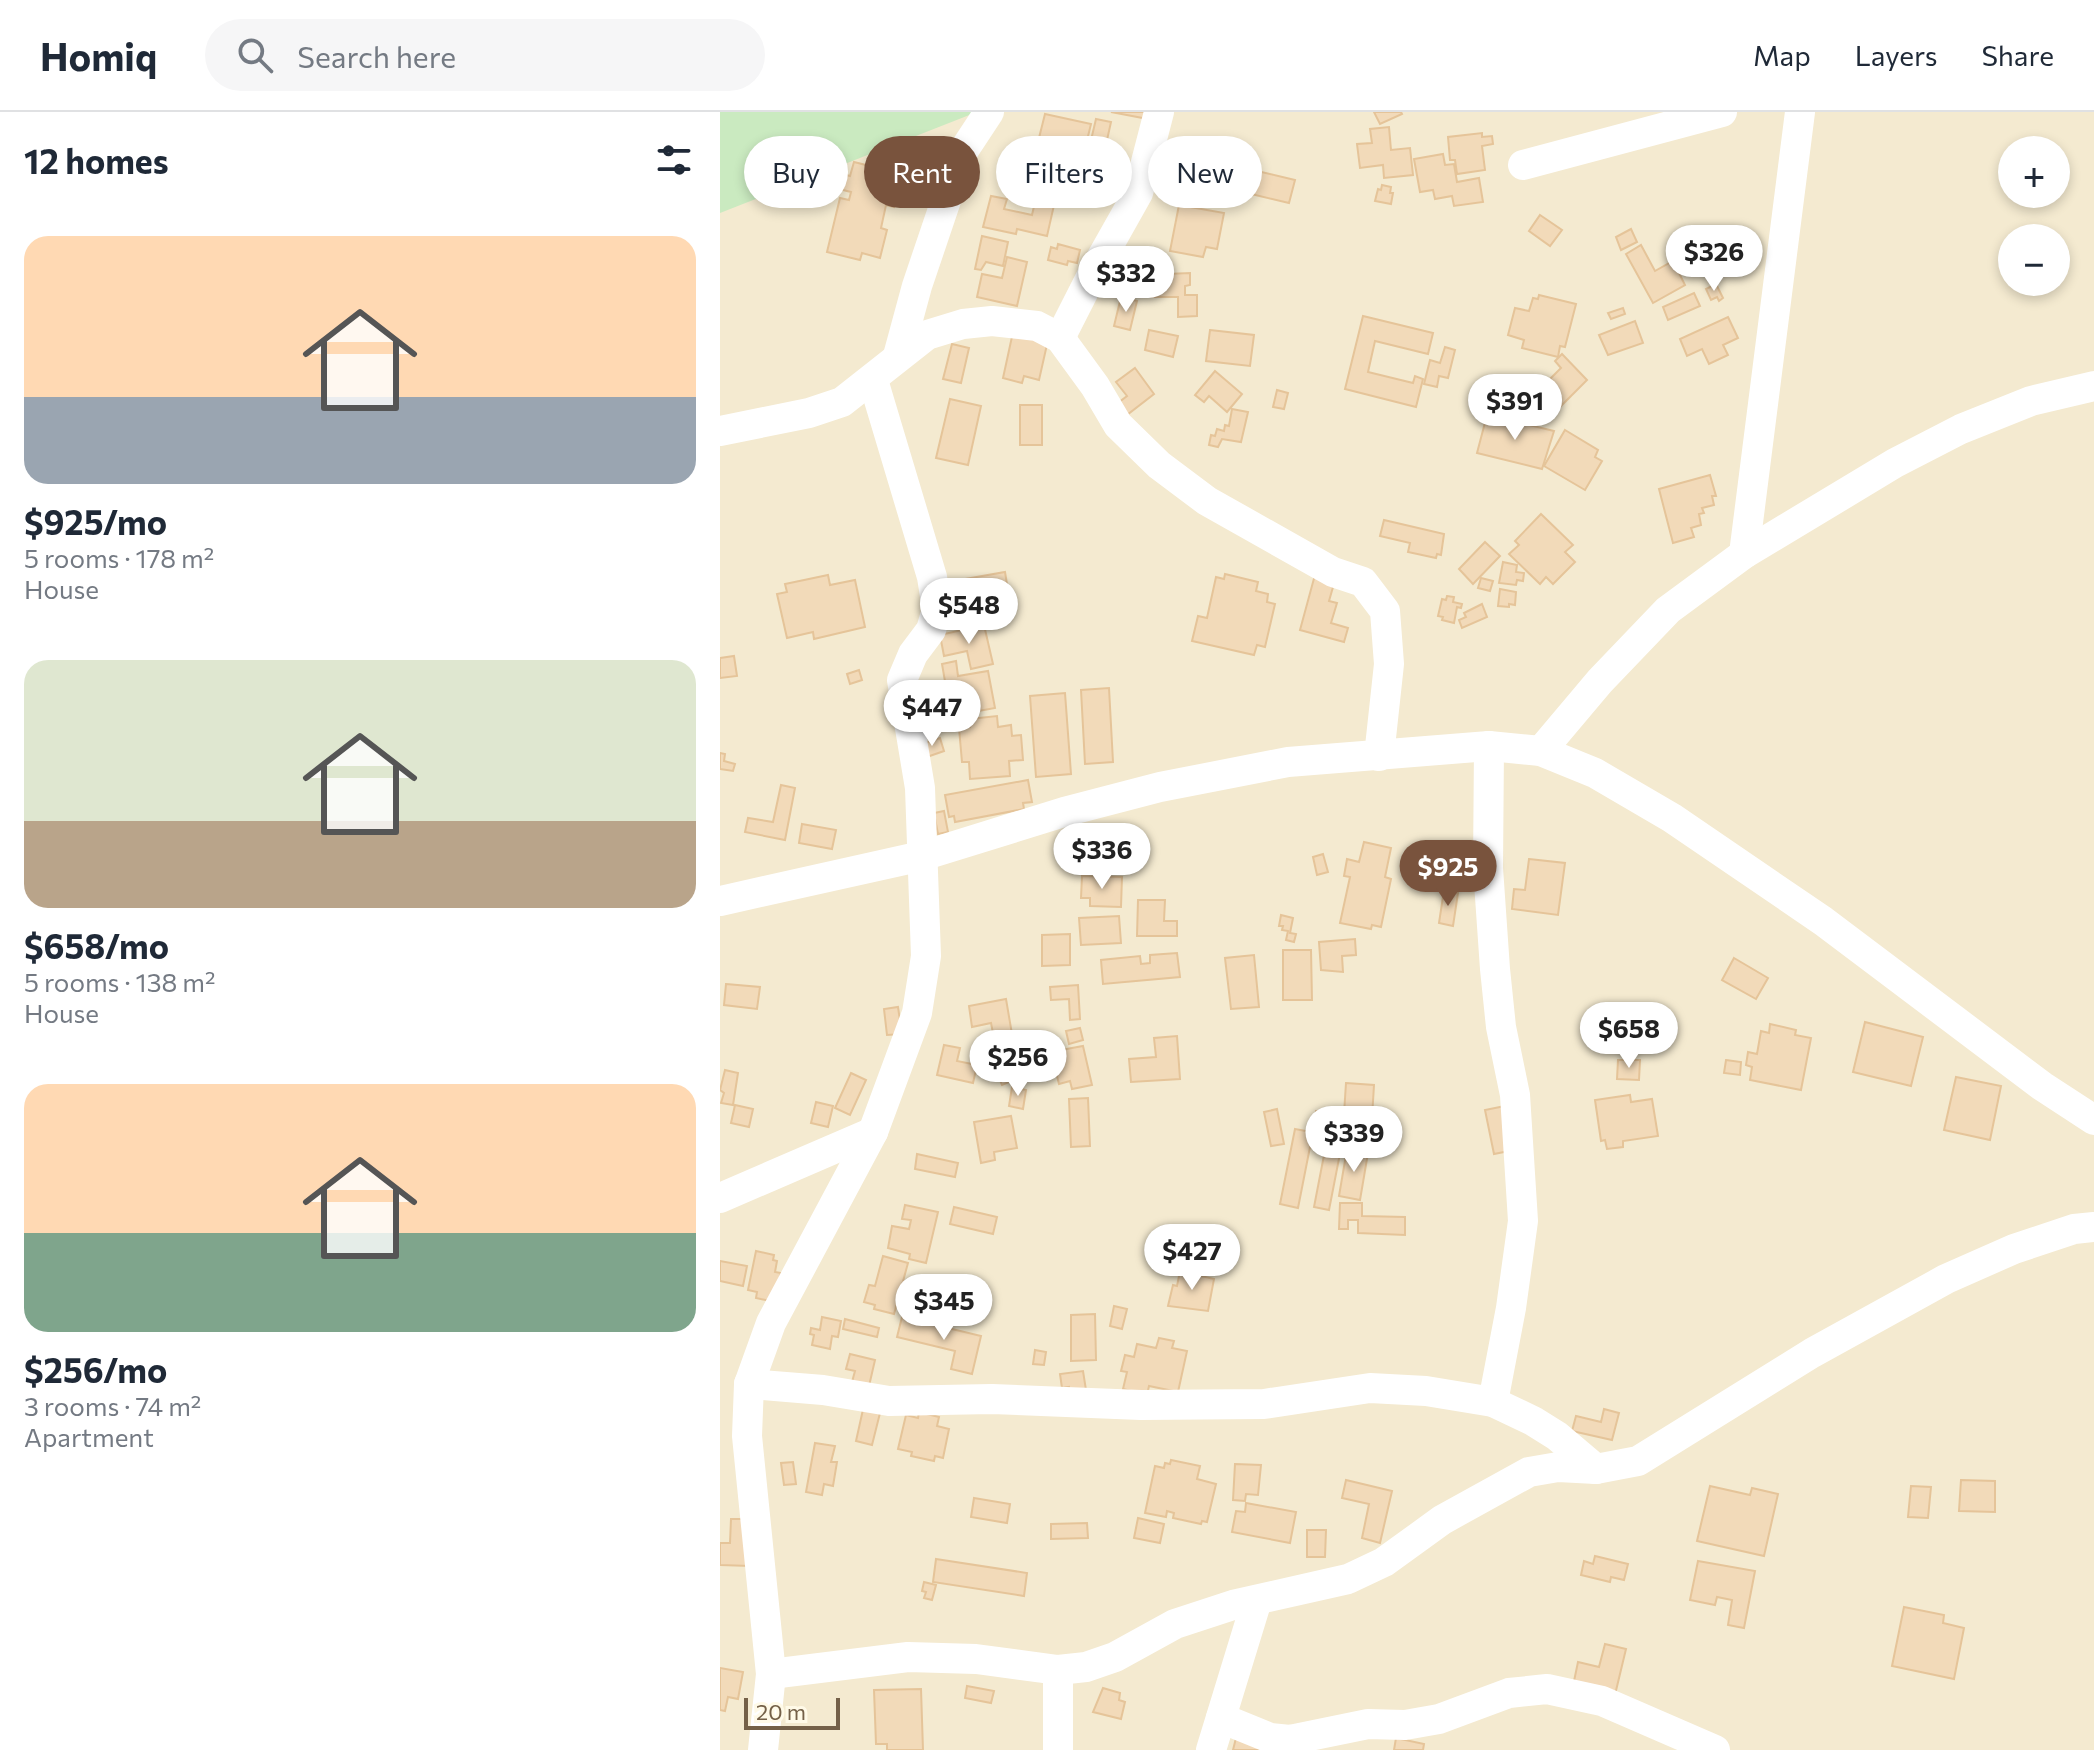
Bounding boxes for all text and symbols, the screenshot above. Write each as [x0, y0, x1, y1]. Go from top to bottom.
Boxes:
search box [205, 19, 765, 91]
text: Homiq [40, 32, 157, 79]
icon: search [233, 33, 277, 77]
text: Search here [297, 37, 456, 74]
text: Map [1753, 38, 1811, 72]
text: Layers [1855, 38, 1937, 72]
text: Share [1981, 38, 2054, 72]
chip: Buy [744, 136, 848, 208]
chip: Rent [864, 136, 980, 208]
chip: Filters [996, 136, 1132, 208]
chip: New [1148, 136, 1262, 208]
map controls [1998, 136, 2070, 296]
button: + [1998, 136, 2070, 208]
icon: filters [652, 138, 696, 182]
text: 12 homes [24, 139, 169, 181]
button: − [1998, 224, 2070, 296]
pin: $326 [1667, 225, 1761, 293]
text: $326 [1684, 235, 1744, 266]
pin: $332 [1079, 246, 1173, 314]
text: $332 [1096, 256, 1156, 287]
icon: home [288, 288, 432, 432]
pin: $391 [1468, 374, 1562, 442]
text: $391 [1486, 384, 1544, 415]
text: $925/mo [24, 500, 167, 542]
text: 5 rooms · 178 m² [24, 542, 214, 573]
text: House [24, 573, 99, 604]
pin: $548 [922, 578, 1016, 646]
text: $548 [938, 588, 1000, 619]
pin: $447 [885, 680, 979, 748]
text: $447 [902, 690, 962, 721]
icon: home [288, 712, 432, 856]
pin: $336 [1055, 823, 1149, 891]
text: $336 [1071, 833, 1133, 864]
pin: $925 [1401, 840, 1495, 908]
text: $925 [1418, 850, 1478, 881]
text: $658/mo [24, 924, 169, 966]
text: 5 rooms · 138 m² [24, 966, 215, 997]
text: House [24, 997, 99, 1028]
pin: $658 [1582, 1002, 1676, 1070]
text: $658 [1598, 1012, 1660, 1043]
pin: $256 [971, 1030, 1065, 1098]
text: $256 [988, 1040, 1048, 1071]
pin: $339 [1307, 1106, 1401, 1174]
text: $339 [1323, 1116, 1385, 1147]
icon: home [288, 1136, 432, 1280]
pin: $427 [1145, 1224, 1239, 1292]
text: $427 [1162, 1234, 1222, 1265]
pin: $345 [897, 1274, 991, 1342]
text: $345 [913, 1284, 975, 1315]
text: $256/mo [24, 1348, 167, 1390]
text: 3 rooms · 74 m² [24, 1390, 201, 1421]
text: Apartment [24, 1421, 154, 1452]
scale bar [744, 1694, 840, 1730]
text: 20 m [756, 1698, 806, 1725]

